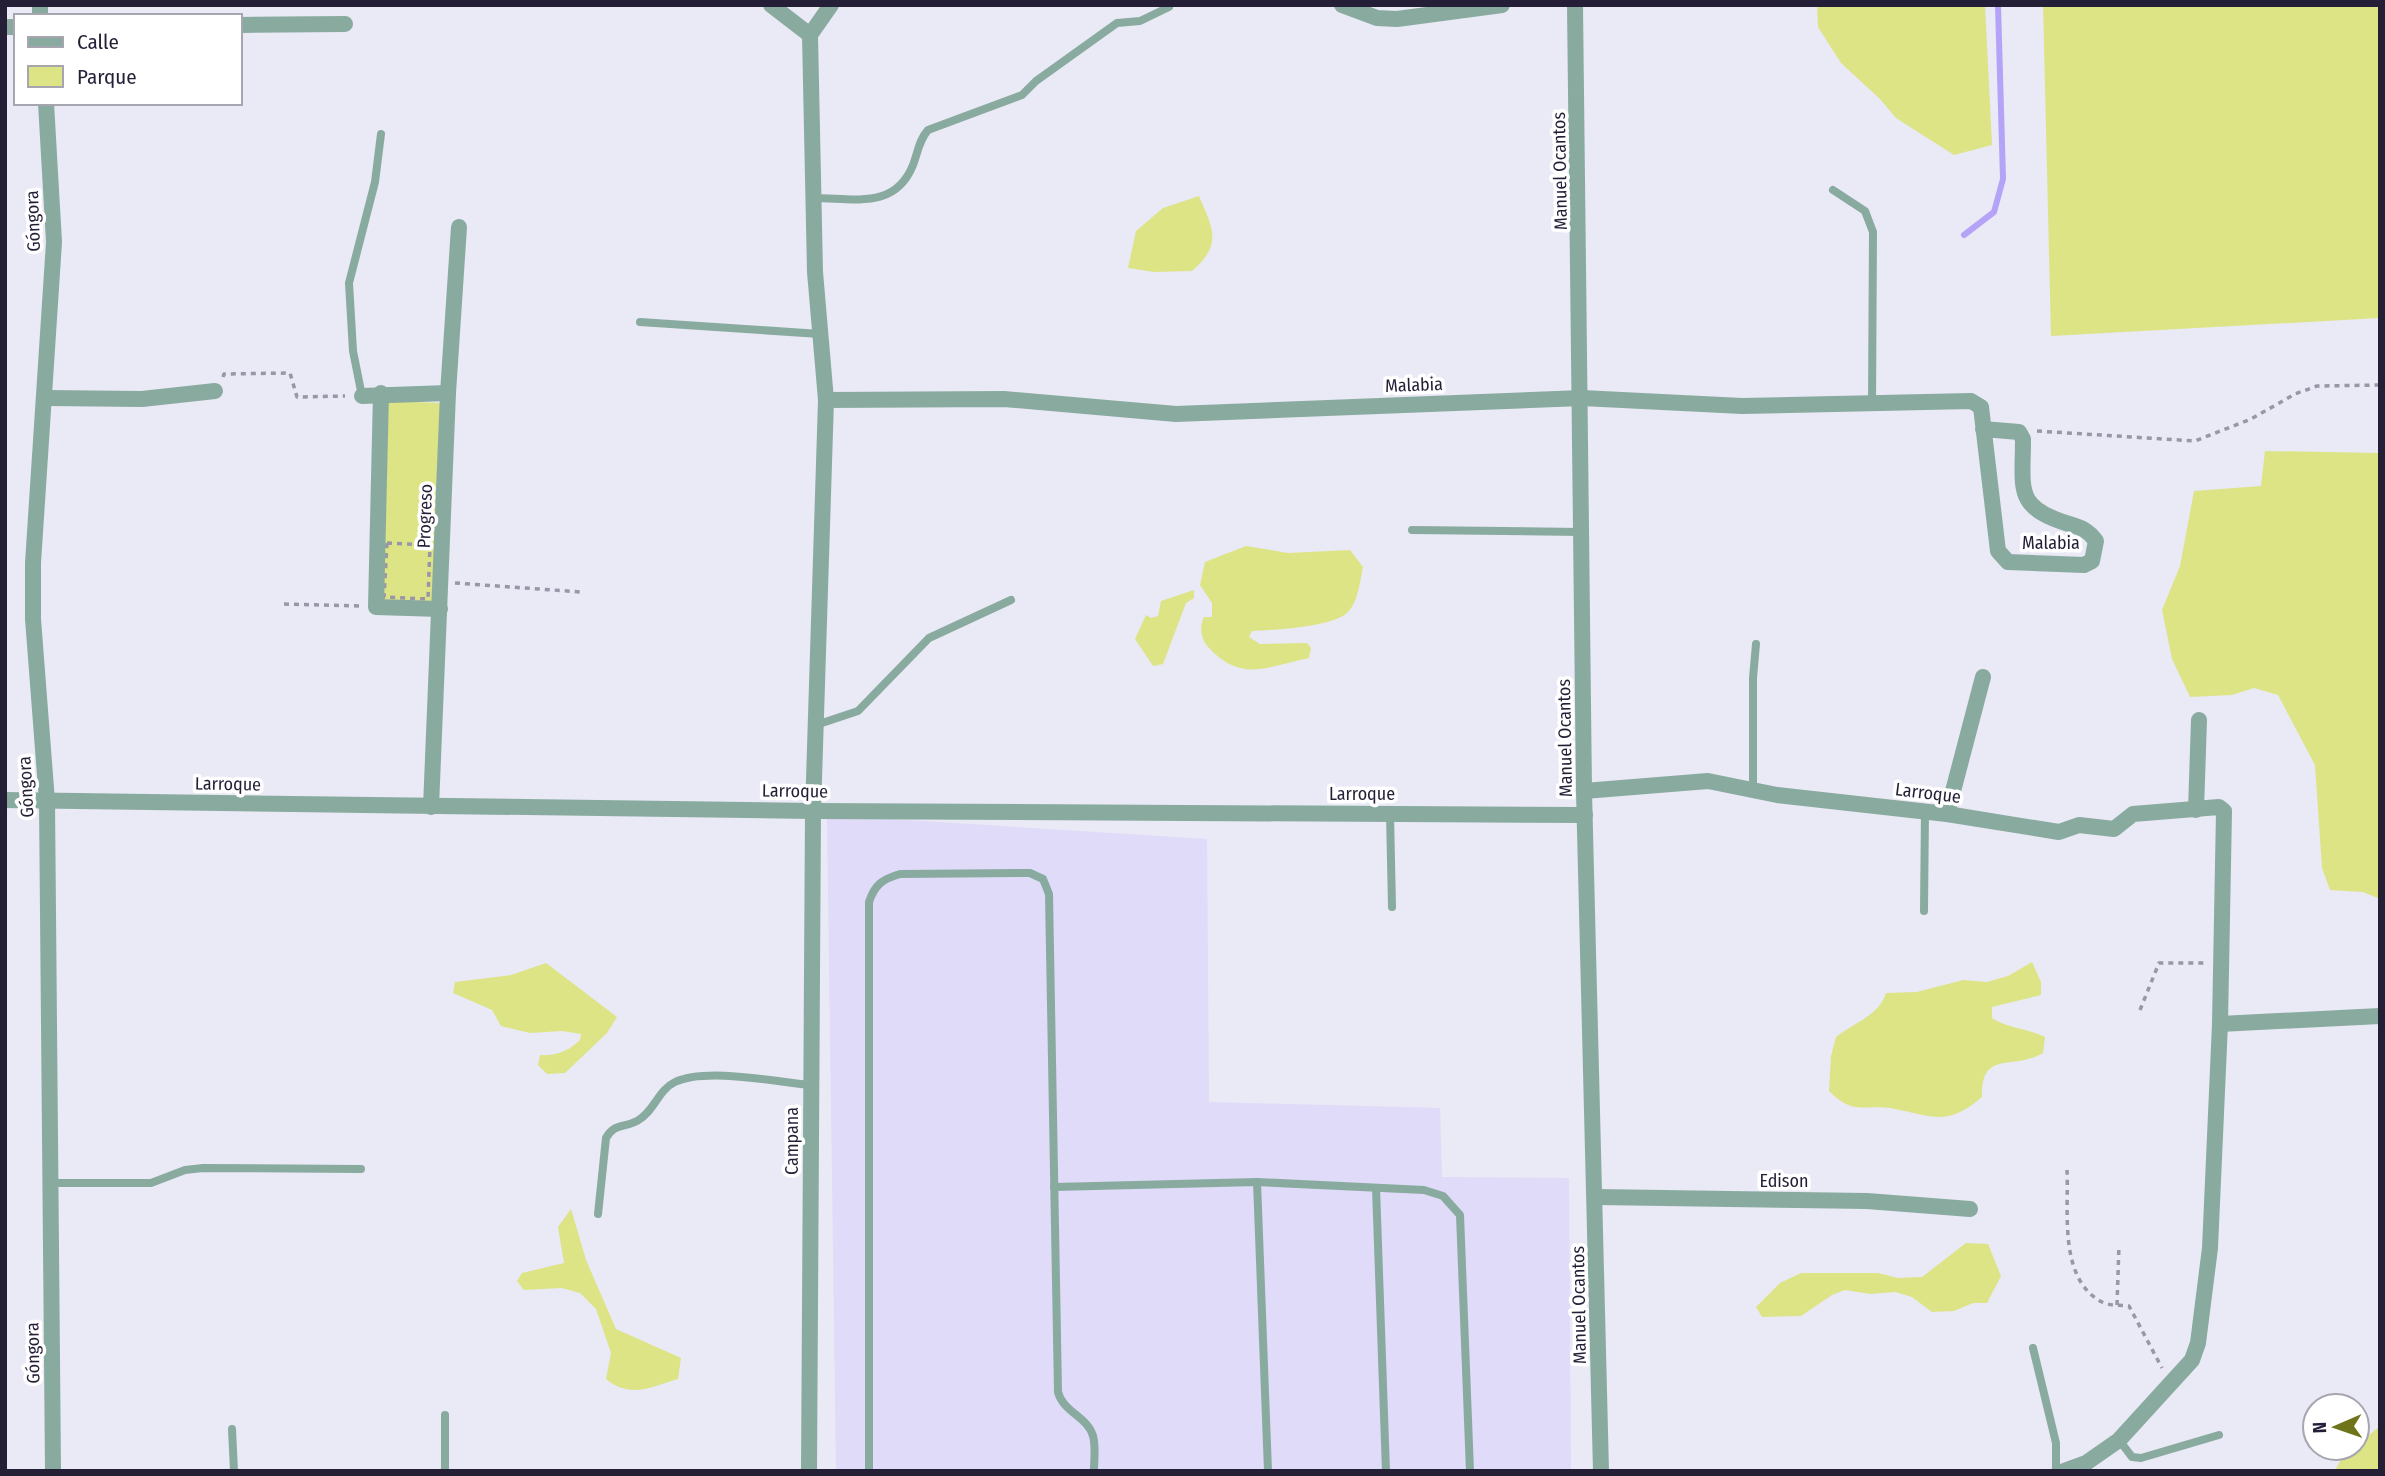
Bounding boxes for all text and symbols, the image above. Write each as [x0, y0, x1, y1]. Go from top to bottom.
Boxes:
legend [14, 14, 242, 105]
text: Calle [77, 29, 119, 55]
text: Parque [77, 64, 137, 90]
street label: Manuel Ocantos [1548, 111, 1572, 230]
street label: Góngora [21, 190, 45, 252]
street label: Malabia [1385, 373, 1443, 397]
street label: Progreso [413, 483, 437, 549]
street label: Malabia [2022, 532, 2080, 554]
street label: Manuel Ocantos [1553, 678, 1577, 797]
street label: Góngora [13, 756, 39, 818]
street label: Larroque [195, 772, 261, 796]
street label: Larroque [1894, 778, 1962, 808]
street label: Larroque [762, 779, 828, 803]
street label: Larroque [1329, 783, 1395, 805]
street label: Campana [781, 1107, 803, 1175]
street label: Edison [1760, 1170, 1808, 1192]
street label: Manuel Ocantos [1567, 1245, 1591, 1364]
street label: Góngora [21, 1322, 45, 1384]
north arrow [2301, 1392, 2371, 1462]
text: N [2308, 1421, 2331, 1434]

